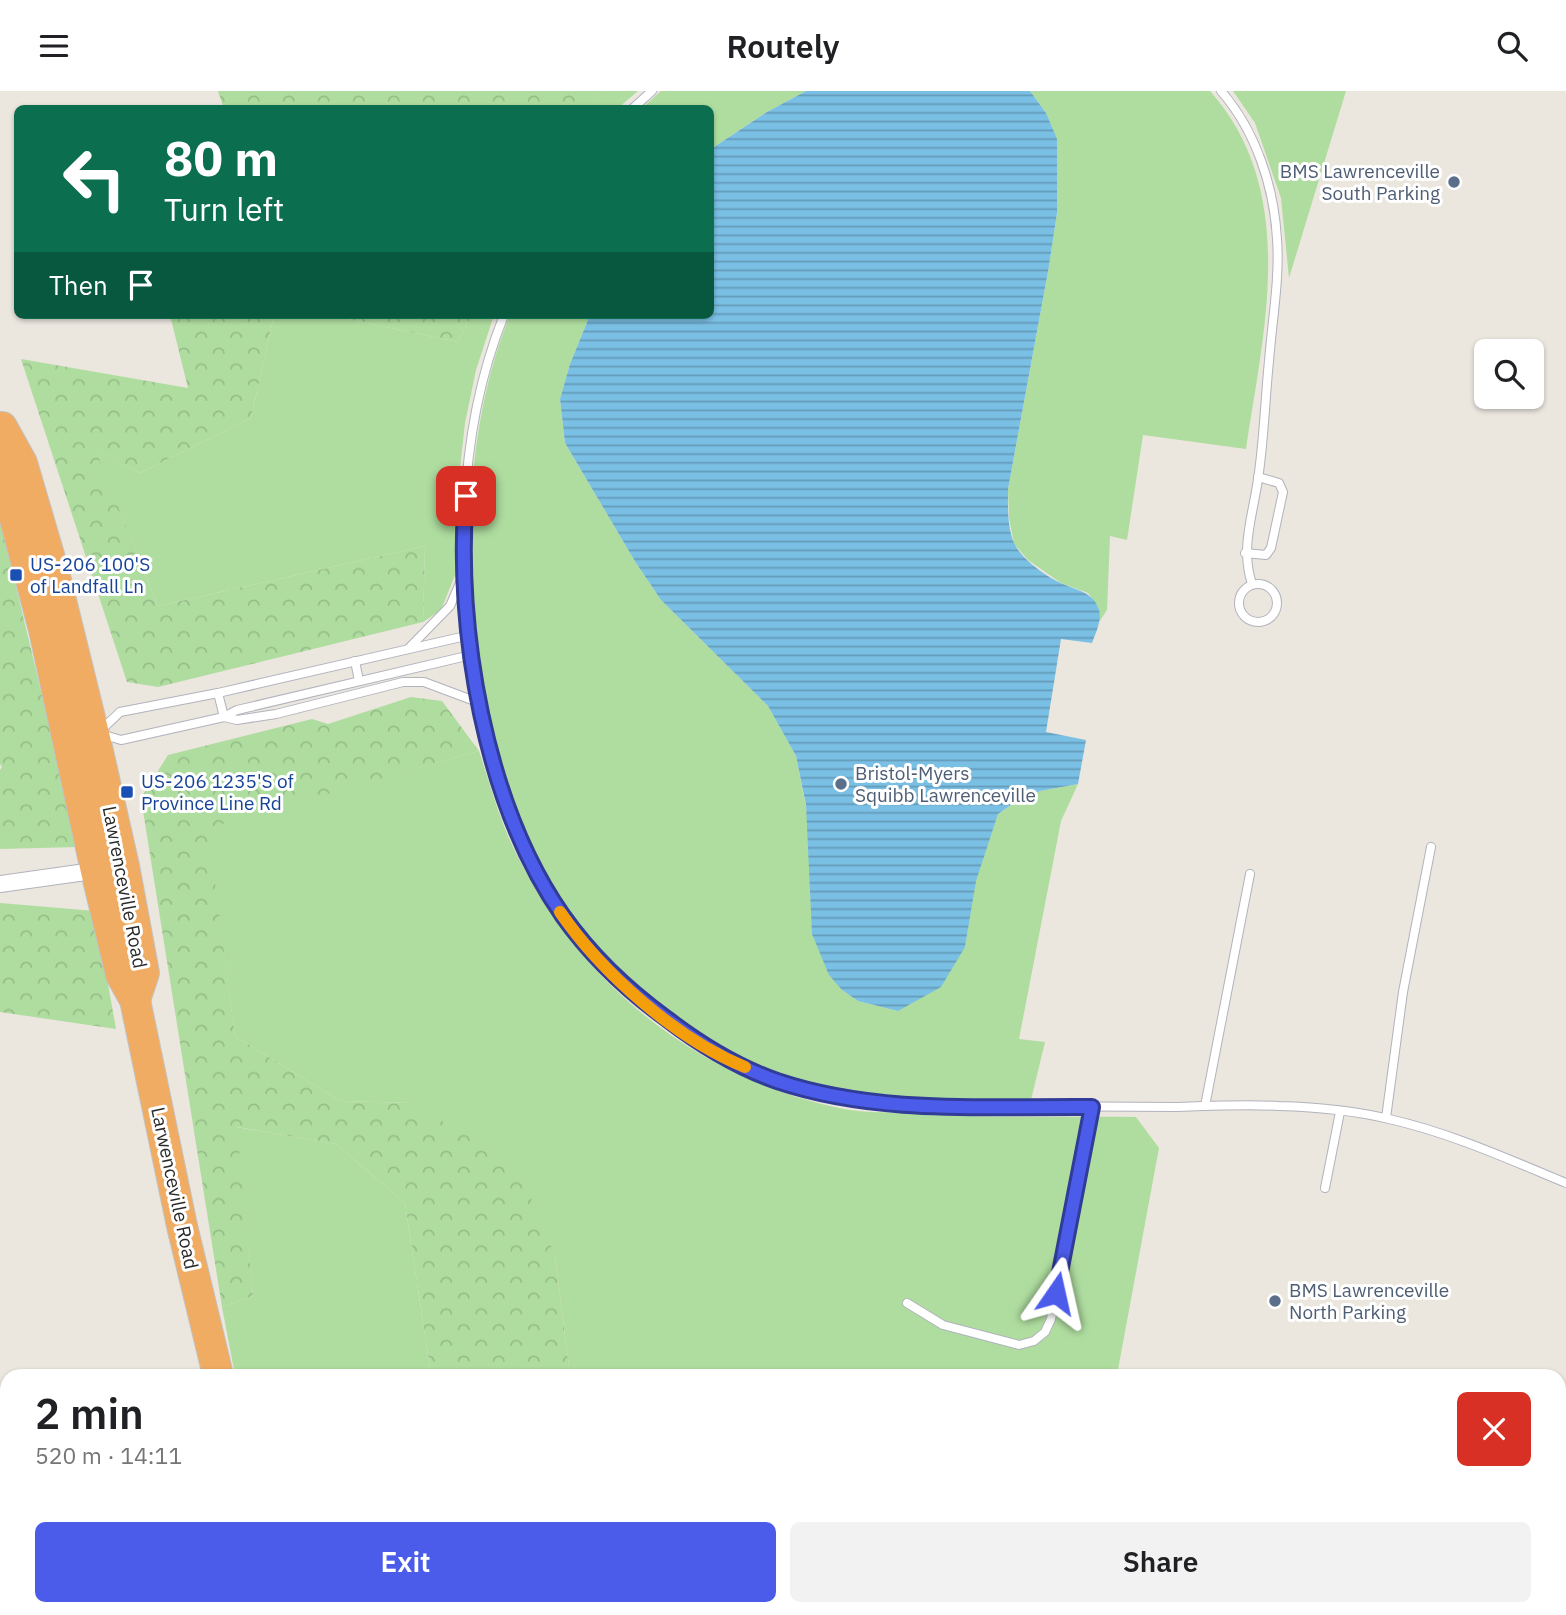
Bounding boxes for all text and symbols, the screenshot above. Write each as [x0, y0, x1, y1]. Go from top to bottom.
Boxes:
text: Routely [726, 25, 840, 67]
icon: menu [35, 27, 73, 65]
icon: search [1493, 27, 1531, 65]
text: 80 m [164, 126, 278, 189]
icon: left [49, 133, 140, 224]
place label: BMS Lawrenceville South Parking [1280, 159, 1440, 205]
marker: BMS Lawrenceville South Parking [1446, 174, 1462, 190]
text: Turn left [164, 188, 284, 230]
icon: arrive [122, 266, 160, 304]
text: Then [49, 268, 108, 302]
map controls [1474, 339, 1544, 409]
button: search [1474, 339, 1544, 409]
pin [436, 466, 496, 526]
icon: arrive [447, 477, 485, 515]
place label: US-206 100'S of Landfall Ln [30, 552, 150, 598]
marker: US-206 100'S of Landfall Ln [8, 567, 24, 583]
place label: Bristol-Myers Squibb Lawrenceville [855, 761, 1036, 807]
place label: US-206 1235'S of Province Line Rd [141, 769, 294, 815]
marker: Bristol-Myers Squibb Lawrenceville [833, 776, 849, 792]
marker: US-206 1235'S of Province Line Rd [119, 784, 135, 800]
street label: Lawrenceville Road [97, 804, 153, 970]
street label: Larwenceville Road [146, 1105, 204, 1271]
position arrow [1019, 1256, 1093, 1330]
place label: BMS Lawrenceville North Parking [1289, 1278, 1449, 1324]
marker: BMS Lawrenceville North Parking [1267, 1293, 1283, 1309]
text: 2 min [35, 1386, 144, 1441]
button: close [1457, 1392, 1531, 1466]
text: 520 m · 14:11 [35, 1440, 182, 1470]
button: Exit [35, 1522, 776, 1602]
button: Share [790, 1522, 1531, 1602]

